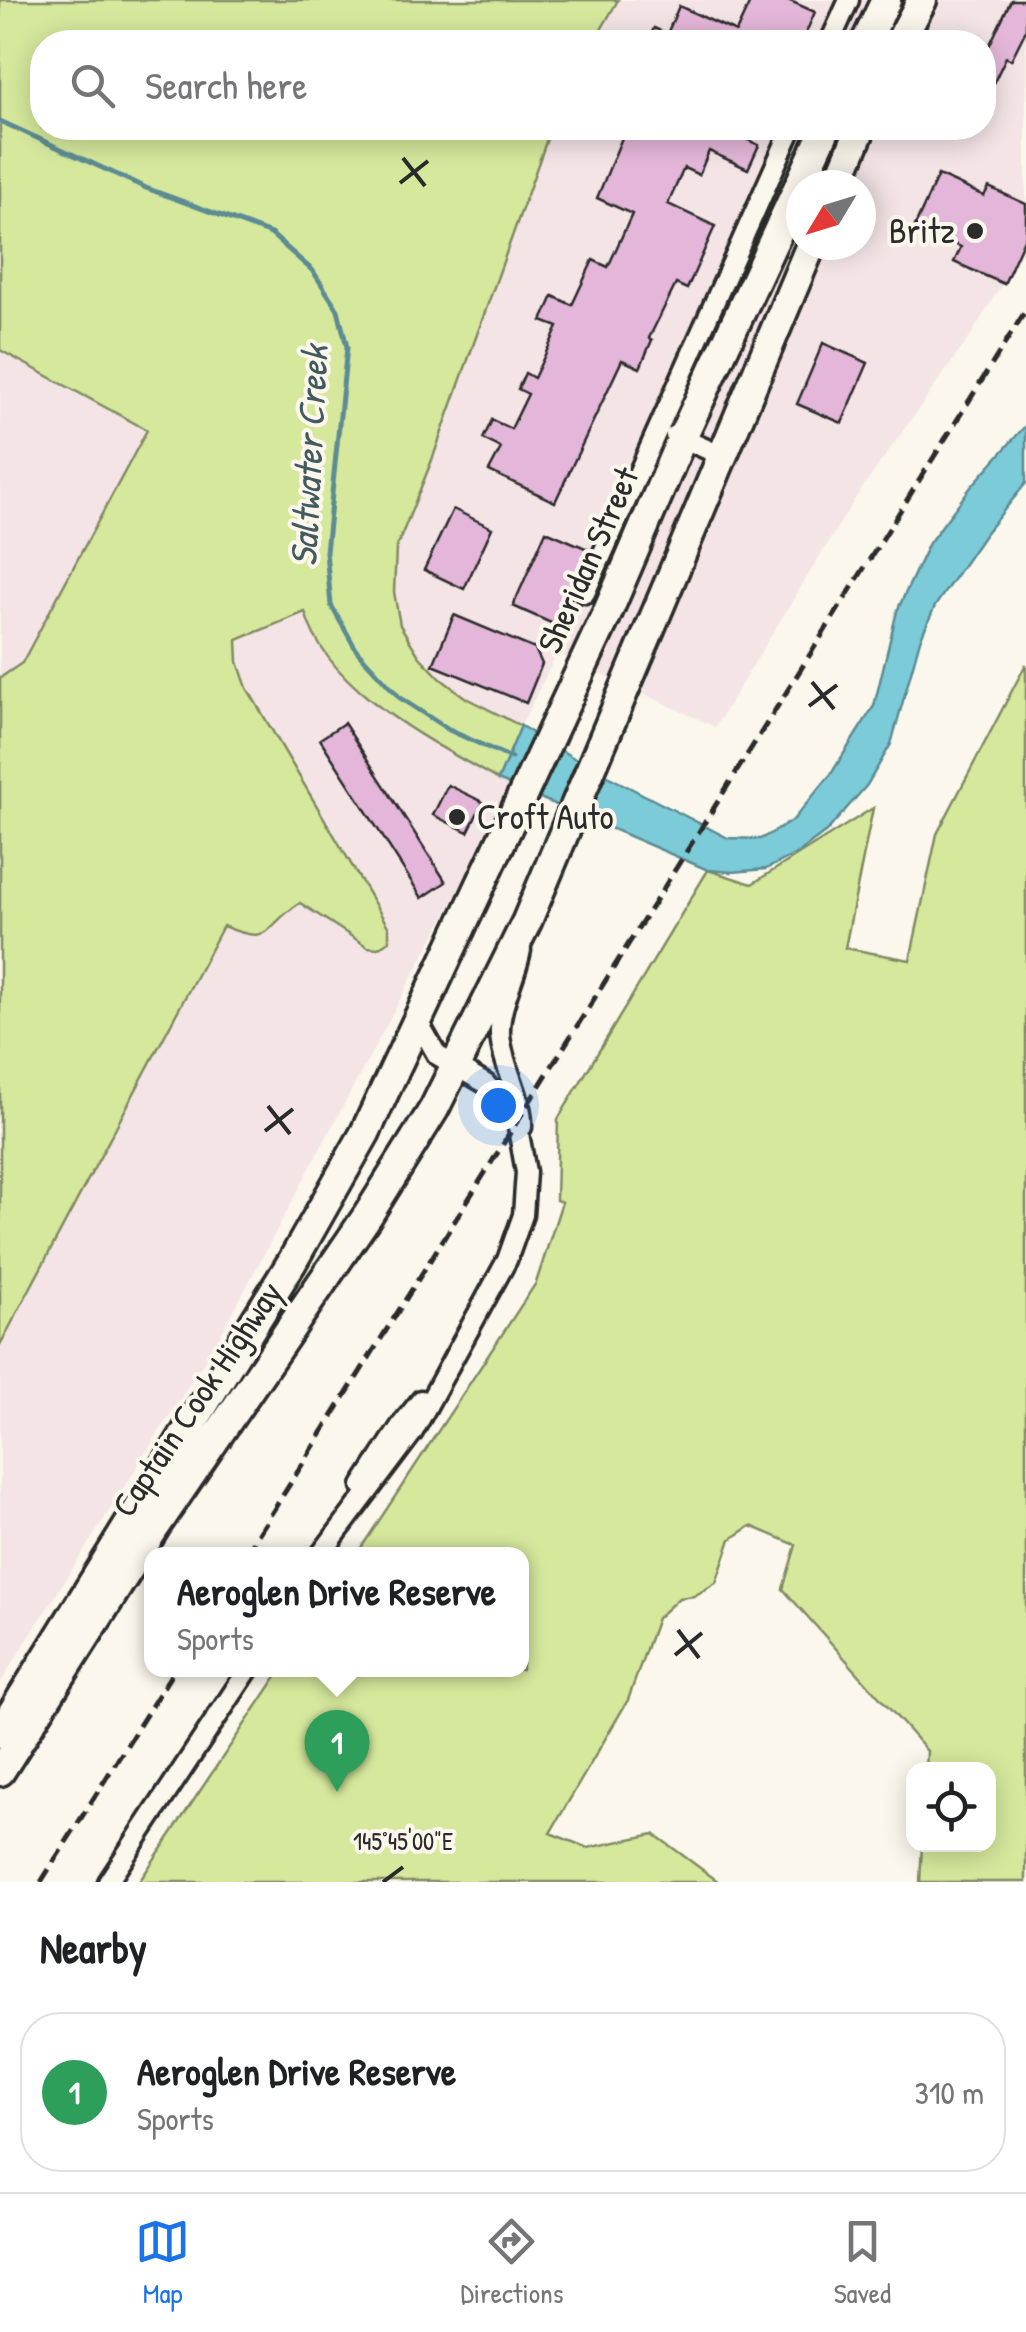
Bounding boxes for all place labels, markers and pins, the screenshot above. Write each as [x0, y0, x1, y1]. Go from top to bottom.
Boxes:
place label: Britz [889, 207, 955, 254]
marker: Britz [964, 220, 986, 242]
place label: Croft Auto [477, 793, 614, 840]
marker: Croft Auto [446, 806, 468, 828]
pin: 1 [304, 1710, 370, 1792]

